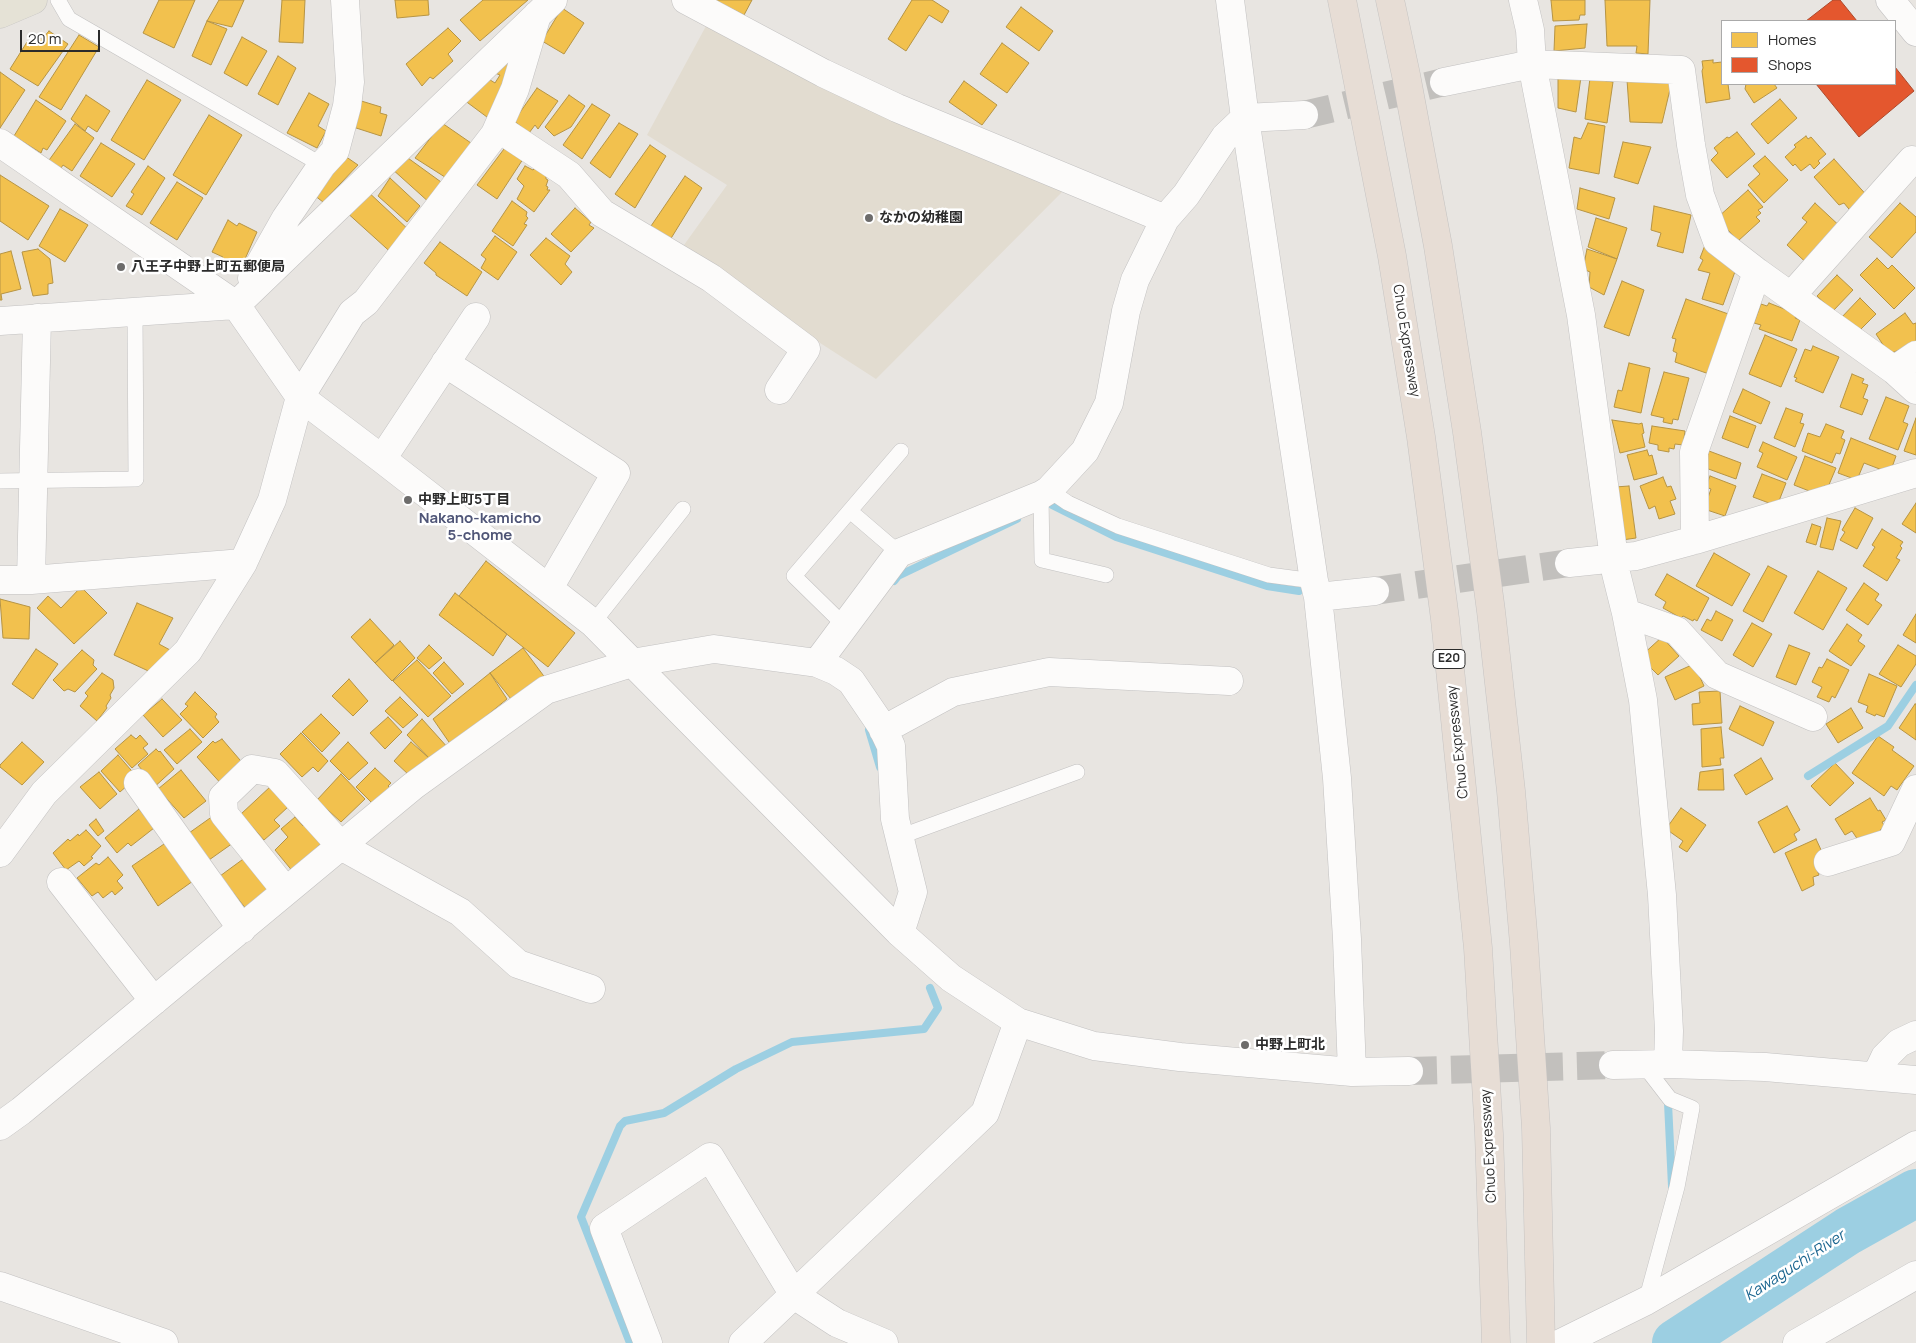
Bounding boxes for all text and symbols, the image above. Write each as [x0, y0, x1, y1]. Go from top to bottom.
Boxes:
scale bar [22, 20, 102, 52]
legend [1721, 20, 1896, 85]
text: 20 m [28, 28, 61, 49]
text: Homes [1768, 29, 1816, 50]
text: Shops [1768, 54, 1812, 75]
place label: なかの幼稚園 [879, 210, 963, 226]
marker: なかの幼稚園 [863, 212, 875, 224]
place label: 八王子中野上町五郵便局 [131, 259, 285, 275]
marker: 八王子中野上町五郵便局 [115, 261, 127, 273]
street label: Chuo Expressway [1389, 283, 1423, 399]
place label: 中野上町5丁目 [418, 492, 510, 508]
marker: 中野上町5丁目 [402, 494, 414, 506]
district label: Nakano-kamicho 5-chome [419, 510, 541, 545]
road number: E20 [1433, 650, 1465, 669]
street label: Chuo Expressway [1444, 684, 1472, 800]
place label: 中野上町北 [1255, 1037, 1325, 1053]
marker: 中野上町北 [1239, 1039, 1251, 1051]
street label: Chuo Expressway [1478, 1089, 1500, 1203]
water label: Kawaguchi-River [1742, 1227, 1848, 1305]

